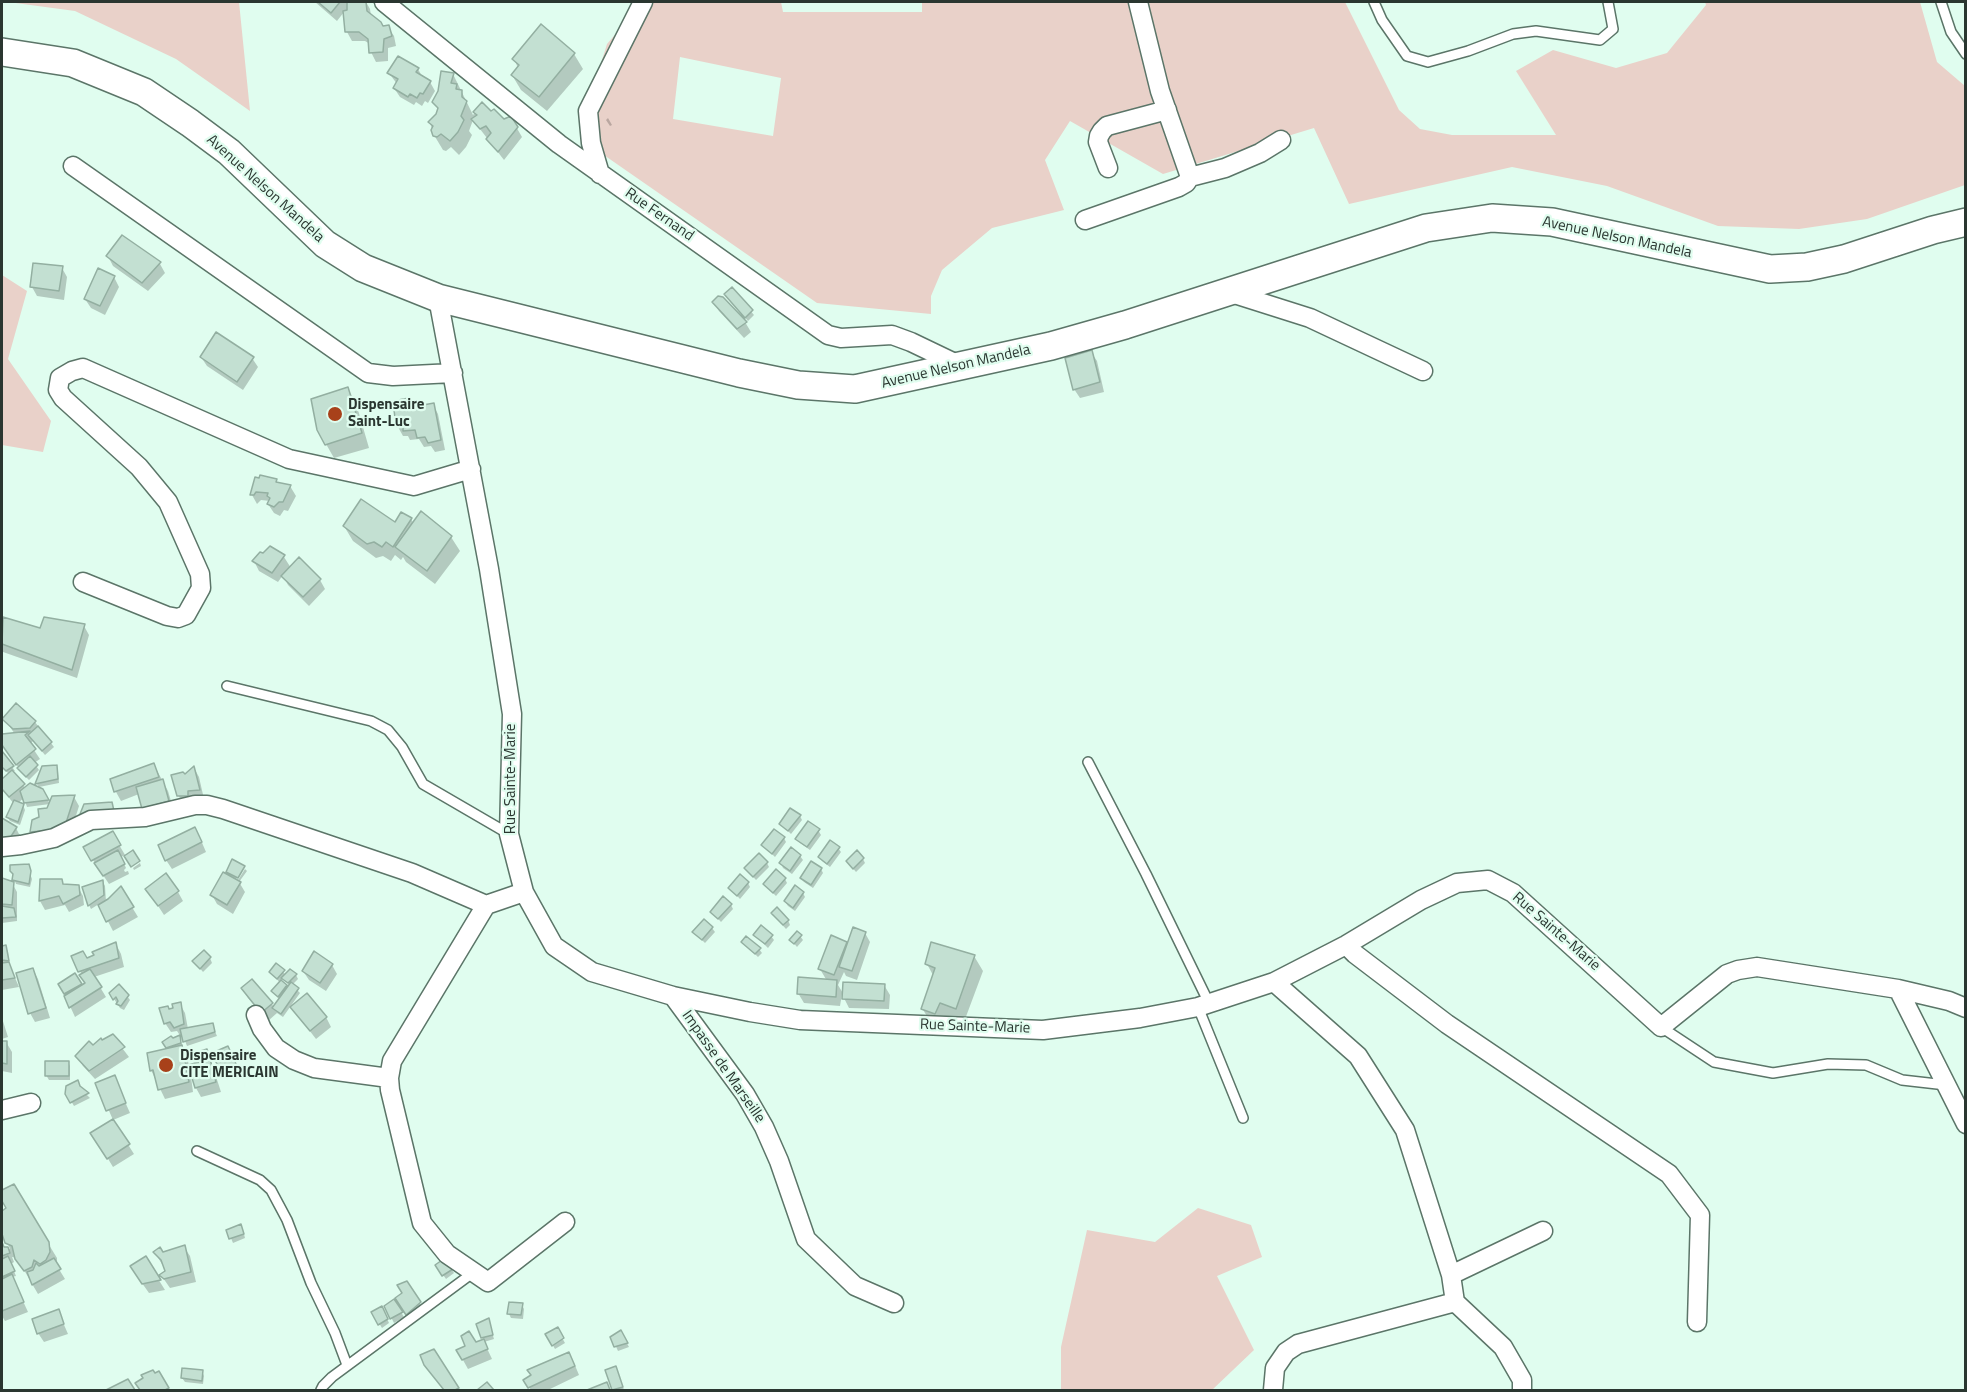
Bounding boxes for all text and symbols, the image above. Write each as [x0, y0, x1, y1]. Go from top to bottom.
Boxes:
street label: Avenue Nelson Mandela [202, 131, 328, 247]
street label: Rue Fernand [621, 185, 697, 245]
street label: Avenue Nelson Mandela [1541, 213, 1693, 263]
street label: Avenue Nelson Mandela [880, 341, 1032, 393]
place label: Dispensaire Saint-Luc [348, 396, 424, 431]
marker: Dispensaire Saint-Luc [326, 405, 344, 423]
street label: Rue Sainte-Marie [502, 724, 520, 834]
street label: Rue Sainte-Marie [1508, 889, 1604, 975]
street label: Impasse de Marseille [678, 1007, 768, 1127]
street label: Rue Sainte-Marie [919, 1016, 1031, 1038]
place label: Dispensaire CITE MERICAIN [180, 1047, 279, 1082]
marker: Dispensaire CITE MERICAIN [157, 1056, 175, 1074]

